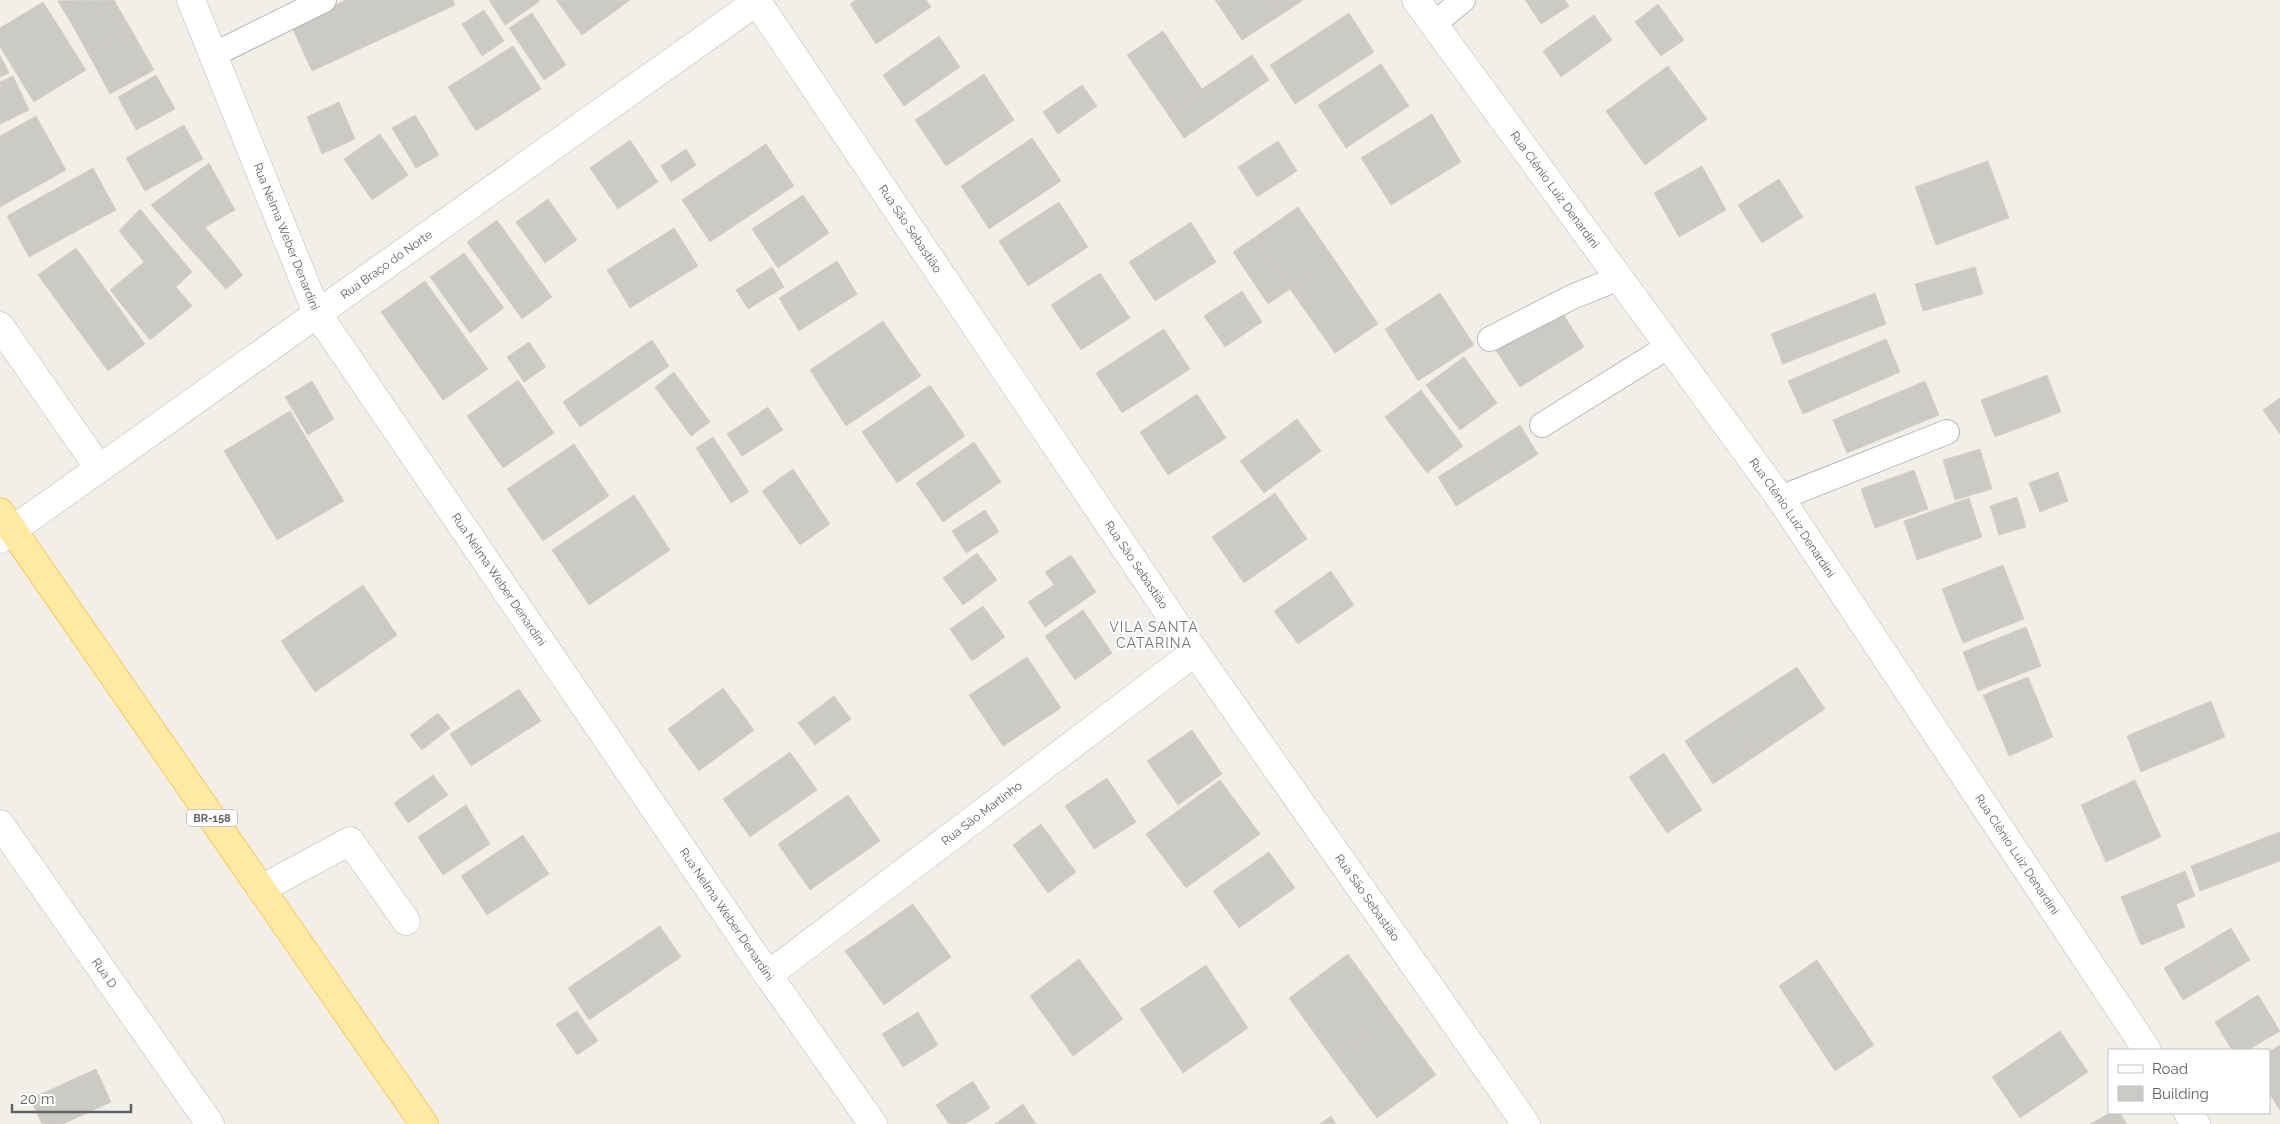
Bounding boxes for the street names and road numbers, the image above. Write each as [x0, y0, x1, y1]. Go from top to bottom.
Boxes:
street label: Rua Clênio Luiz Denardini [1507, 128, 1602, 251]
street label: Rua Nelma Weber Denardini [250, 161, 322, 312]
street label: Rua São Sebastião [876, 182, 945, 276]
street label: Rua Braço do Norte [338, 227, 435, 302]
street label: Rua Clênio Luiz Denardini [1746, 455, 1838, 580]
street label: Rua Nelma Weber Denardini [449, 511, 549, 649]
street label: Rua São Sebastião [1102, 518, 1171, 612]
street label: Rua São Martinho [939, 778, 1025, 848]
street label: Rua Clênio Luiz Denardini [1972, 792, 2062, 917]
road number: BR-158 [187, 810, 237, 826]
street label: Rua Nelma Weber Denardini [677, 845, 777, 983]
street label: Rua São Sebastião [1332, 851, 1403, 944]
street label: Rua D [89, 956, 120, 991]

